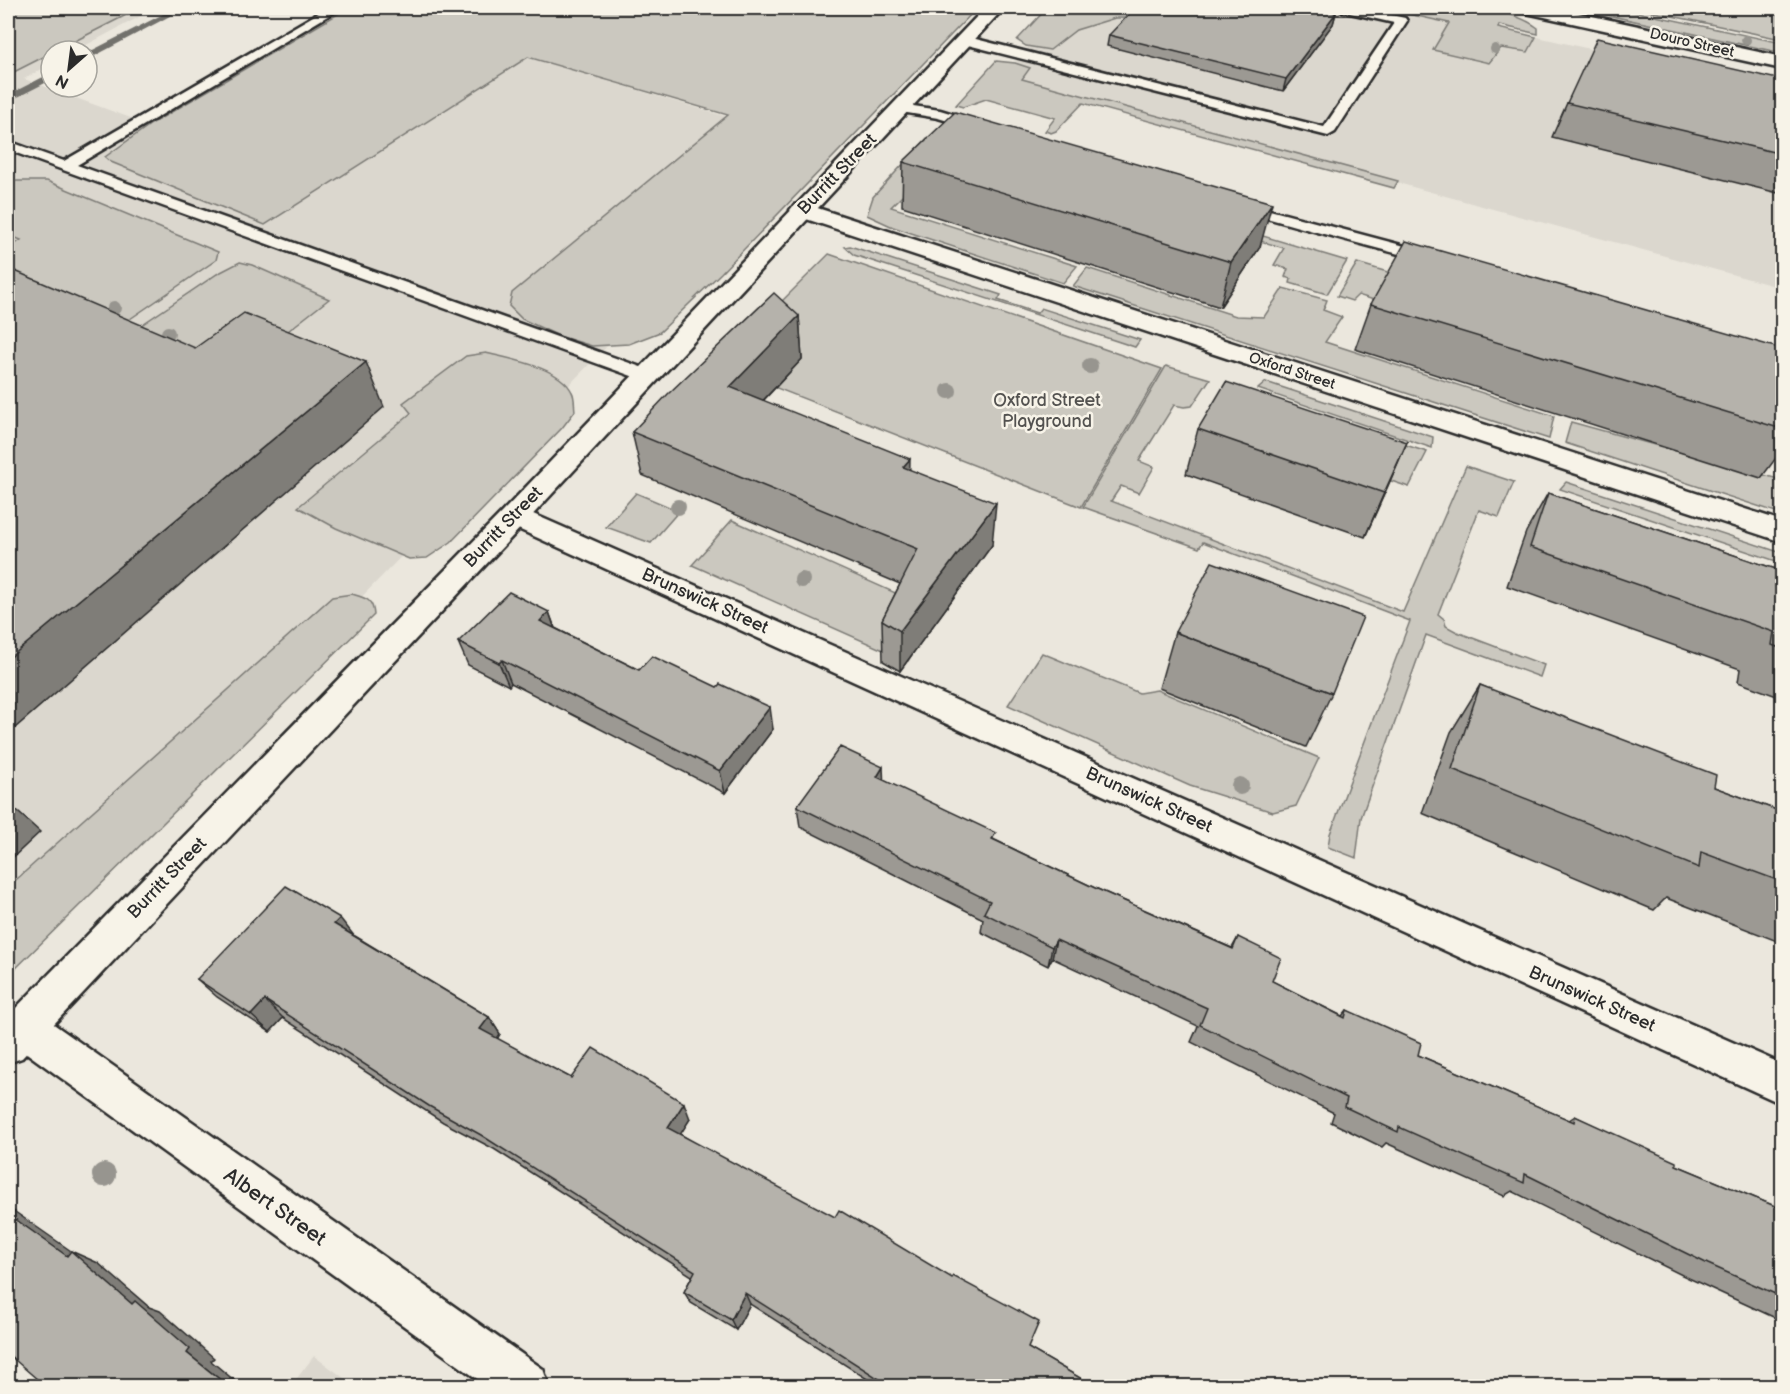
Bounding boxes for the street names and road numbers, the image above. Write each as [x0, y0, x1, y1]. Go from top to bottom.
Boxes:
street label: Douro Street [1648, 24, 1736, 62]
street label: Burritt Street [793, 129, 881, 219]
street label: Oxford Street [1246, 348, 1338, 394]
street label: Burritt Street [459, 482, 547, 572]
street label: Brunswick Street [638, 564, 772, 639]
street label: Brunswick Street [1082, 763, 1216, 838]
street label: Burritt Street [123, 833, 211, 923]
street label: Brunswick Street [1525, 962, 1659, 1037]
street label: Albert Street [219, 1163, 331, 1252]

